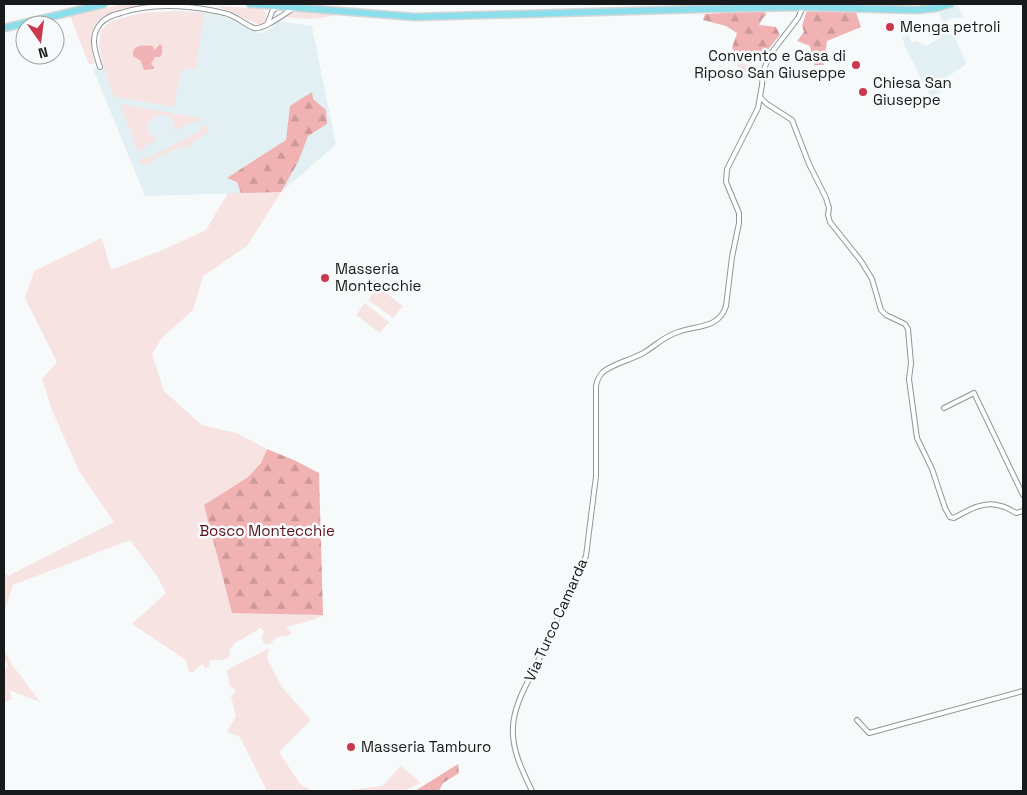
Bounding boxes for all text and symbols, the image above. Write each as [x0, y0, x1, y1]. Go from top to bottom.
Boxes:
north arrow [15, 15, 65, 65]
place label: Menga petroli [900, 17, 1000, 36]
marker: Menga petroli [884, 21, 896, 33]
text: N [36, 43, 50, 62]
place label: Convento e Casa di Riposo San Giuseppe [694, 46, 846, 82]
marker: Convento e Casa di Riposo San Giuseppe [850, 59, 862, 71]
place label: Chiesa San Giuseppe [873, 73, 952, 109]
marker: Chiesa San Giuseppe [857, 86, 869, 98]
place label: Masseria Montecchie [335, 259, 422, 295]
marker: Masseria Montecchie [319, 272, 331, 284]
park label: Bosco Montecchie [199, 521, 335, 540]
street label: Via Turco Camarda [520, 555, 591, 684]
place label: Masseria Tamburo [361, 737, 491, 756]
marker: Masseria Tamburo [345, 741, 357, 753]

